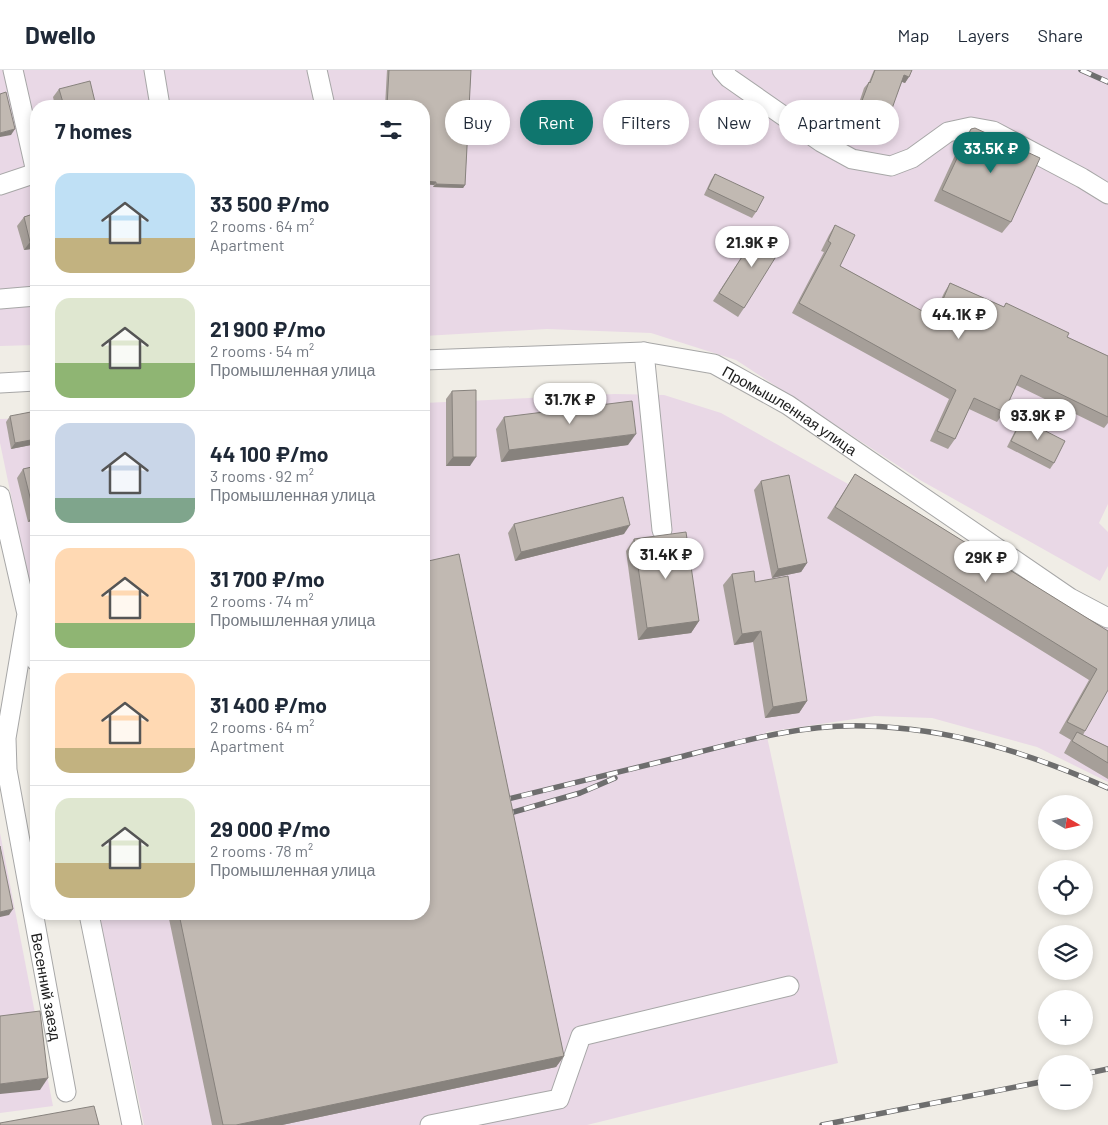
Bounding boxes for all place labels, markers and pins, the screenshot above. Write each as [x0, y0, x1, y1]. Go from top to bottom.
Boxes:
pin: 33.5K ₽ [945, 132, 1037, 174]
pin: 21.9K ₽ [706, 226, 798, 268]
pin: 44.1K ₽ [913, 298, 1005, 340]
pin: 31.7K ₽ [524, 382, 616, 425]
pin: 93.9K ₽ [992, 398, 1084, 441]
pin: 31.4K ₽ [620, 538, 712, 580]
pin: 29K ₽ [951, 540, 1021, 583]

